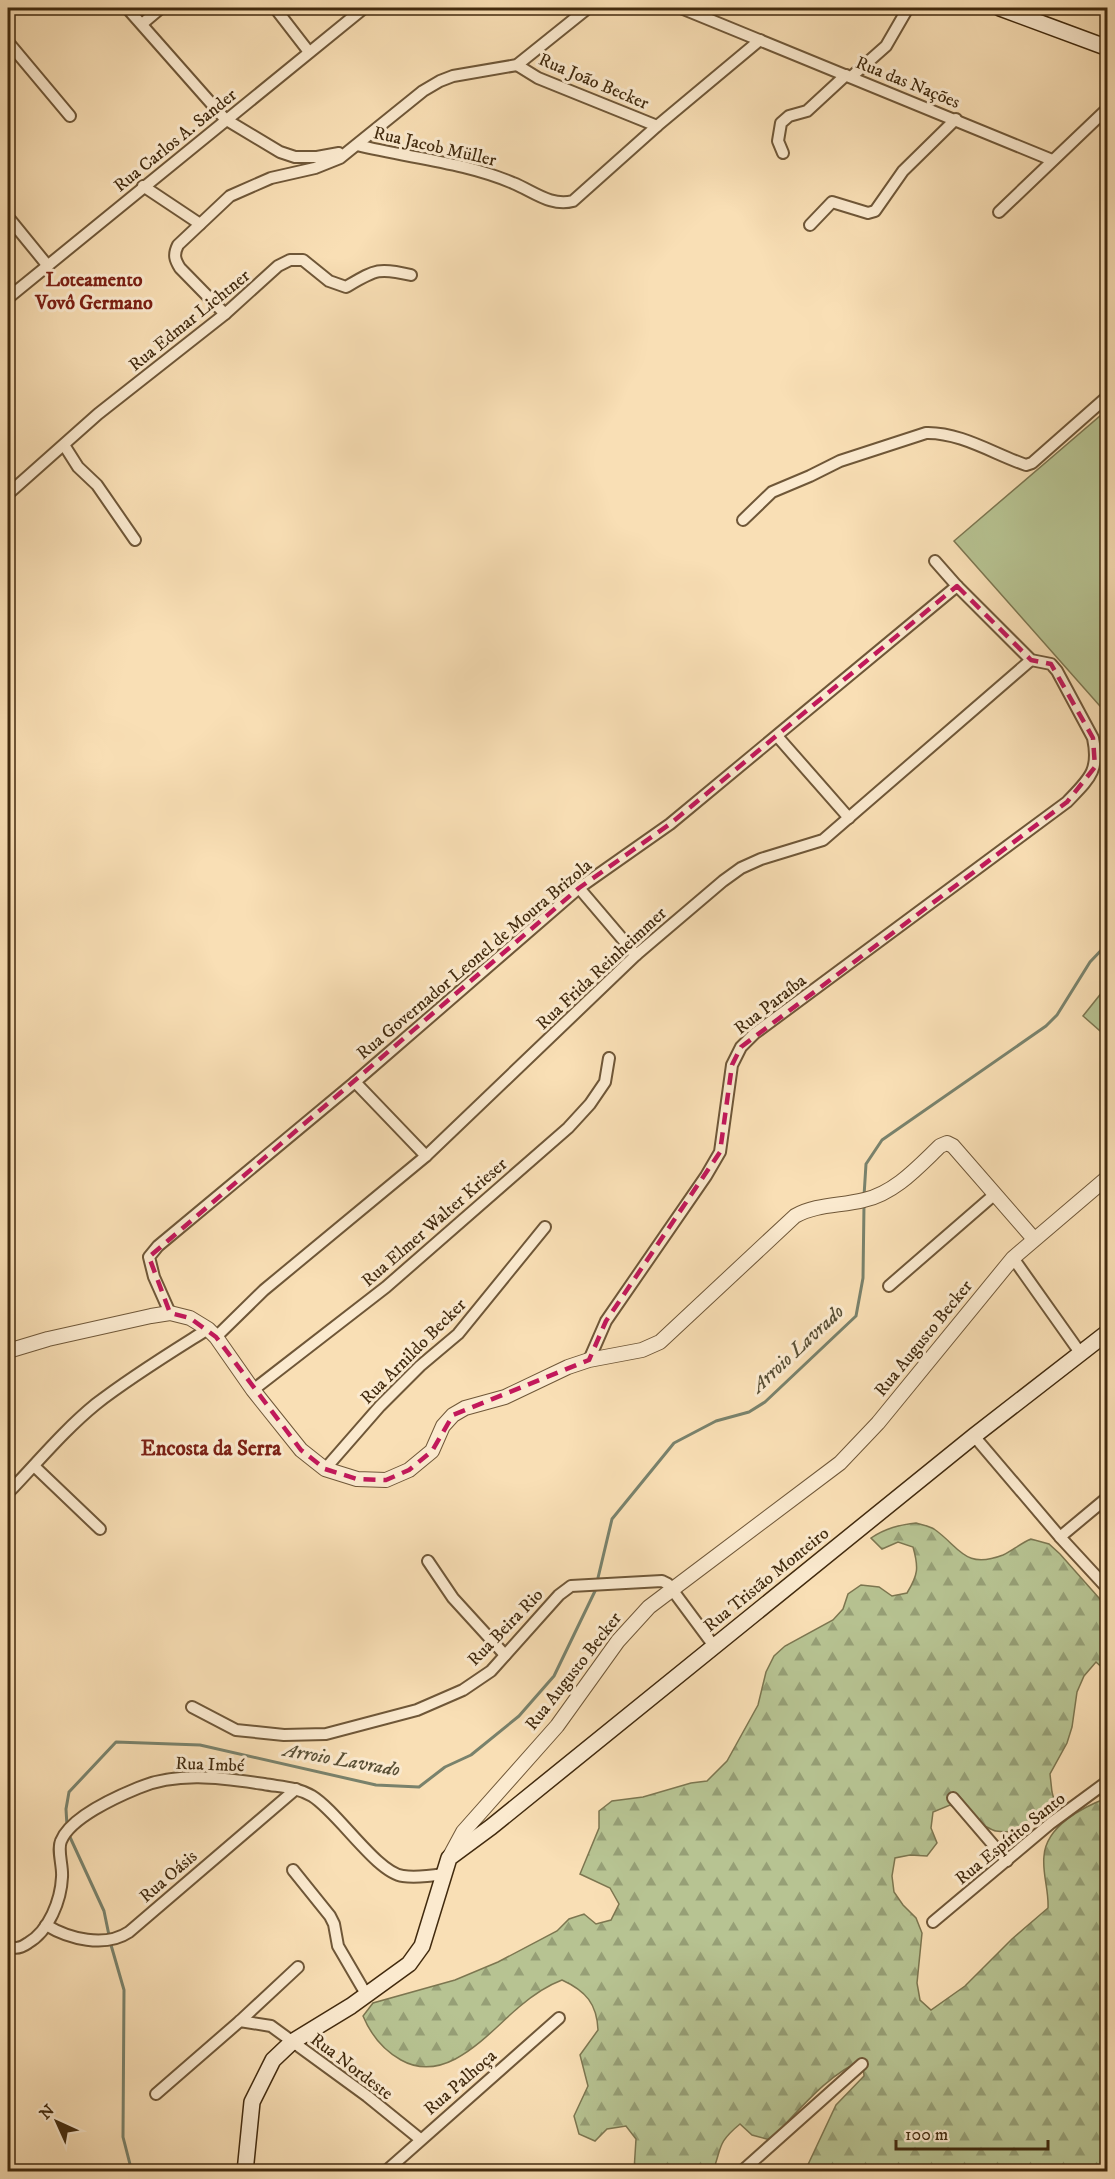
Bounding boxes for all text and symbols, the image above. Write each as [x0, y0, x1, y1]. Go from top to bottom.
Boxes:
street label: Rua João Becker [535, 49, 652, 115]
street label: Rua das Nações [852, 52, 963, 114]
street label: Rua Carlos A. Sander [110, 84, 242, 197]
street label: Rua Jacob Müller [371, 122, 499, 172]
street label: Rua Edmar Lichtner [125, 265, 255, 376]
district label: Loteamento Vovô Germano [34, 268, 153, 316]
street label: Rua Governador Leonel de Moura Brizola [353, 855, 597, 1065]
street label: Rua Frida Reinheimmer [532, 902, 672, 1035]
street label: Rua Paraíba [730, 970, 811, 1040]
street label: Rua Elmer Walter Krieser [357, 1153, 512, 1292]
street label: Rua Augusto Becker [870, 1276, 978, 1401]
street label: Rua Arnildo Becker [356, 1294, 472, 1409]
water label: Arroio Lavrado [745, 1300, 850, 1400]
district label: Encosta da Serra [141, 1436, 282, 1462]
street label: Rua Tristão Monteiro [700, 1522, 834, 1637]
street label: Rua Beira Rio [463, 1584, 548, 1671]
street label: Rua Augusto Becker [521, 1608, 627, 1735]
water label: Arroio Lavrado [280, 1738, 402, 1783]
street label: Rua Imbé [175, 1753, 245, 1777]
street label: Rua Espírito Santo [951, 1788, 1070, 1890]
street label: Rua Oásis [135, 1846, 202, 1908]
street label: Rua Nordeste [306, 2029, 397, 2105]
street label: Rua Palhoça [420, 2045, 502, 2120]
north arrow [27, 2092, 87, 2152]
text: N [35, 2100, 59, 2124]
scale bar [896, 2113, 1048, 2151]
text: 100 m [905, 2124, 948, 2146]

